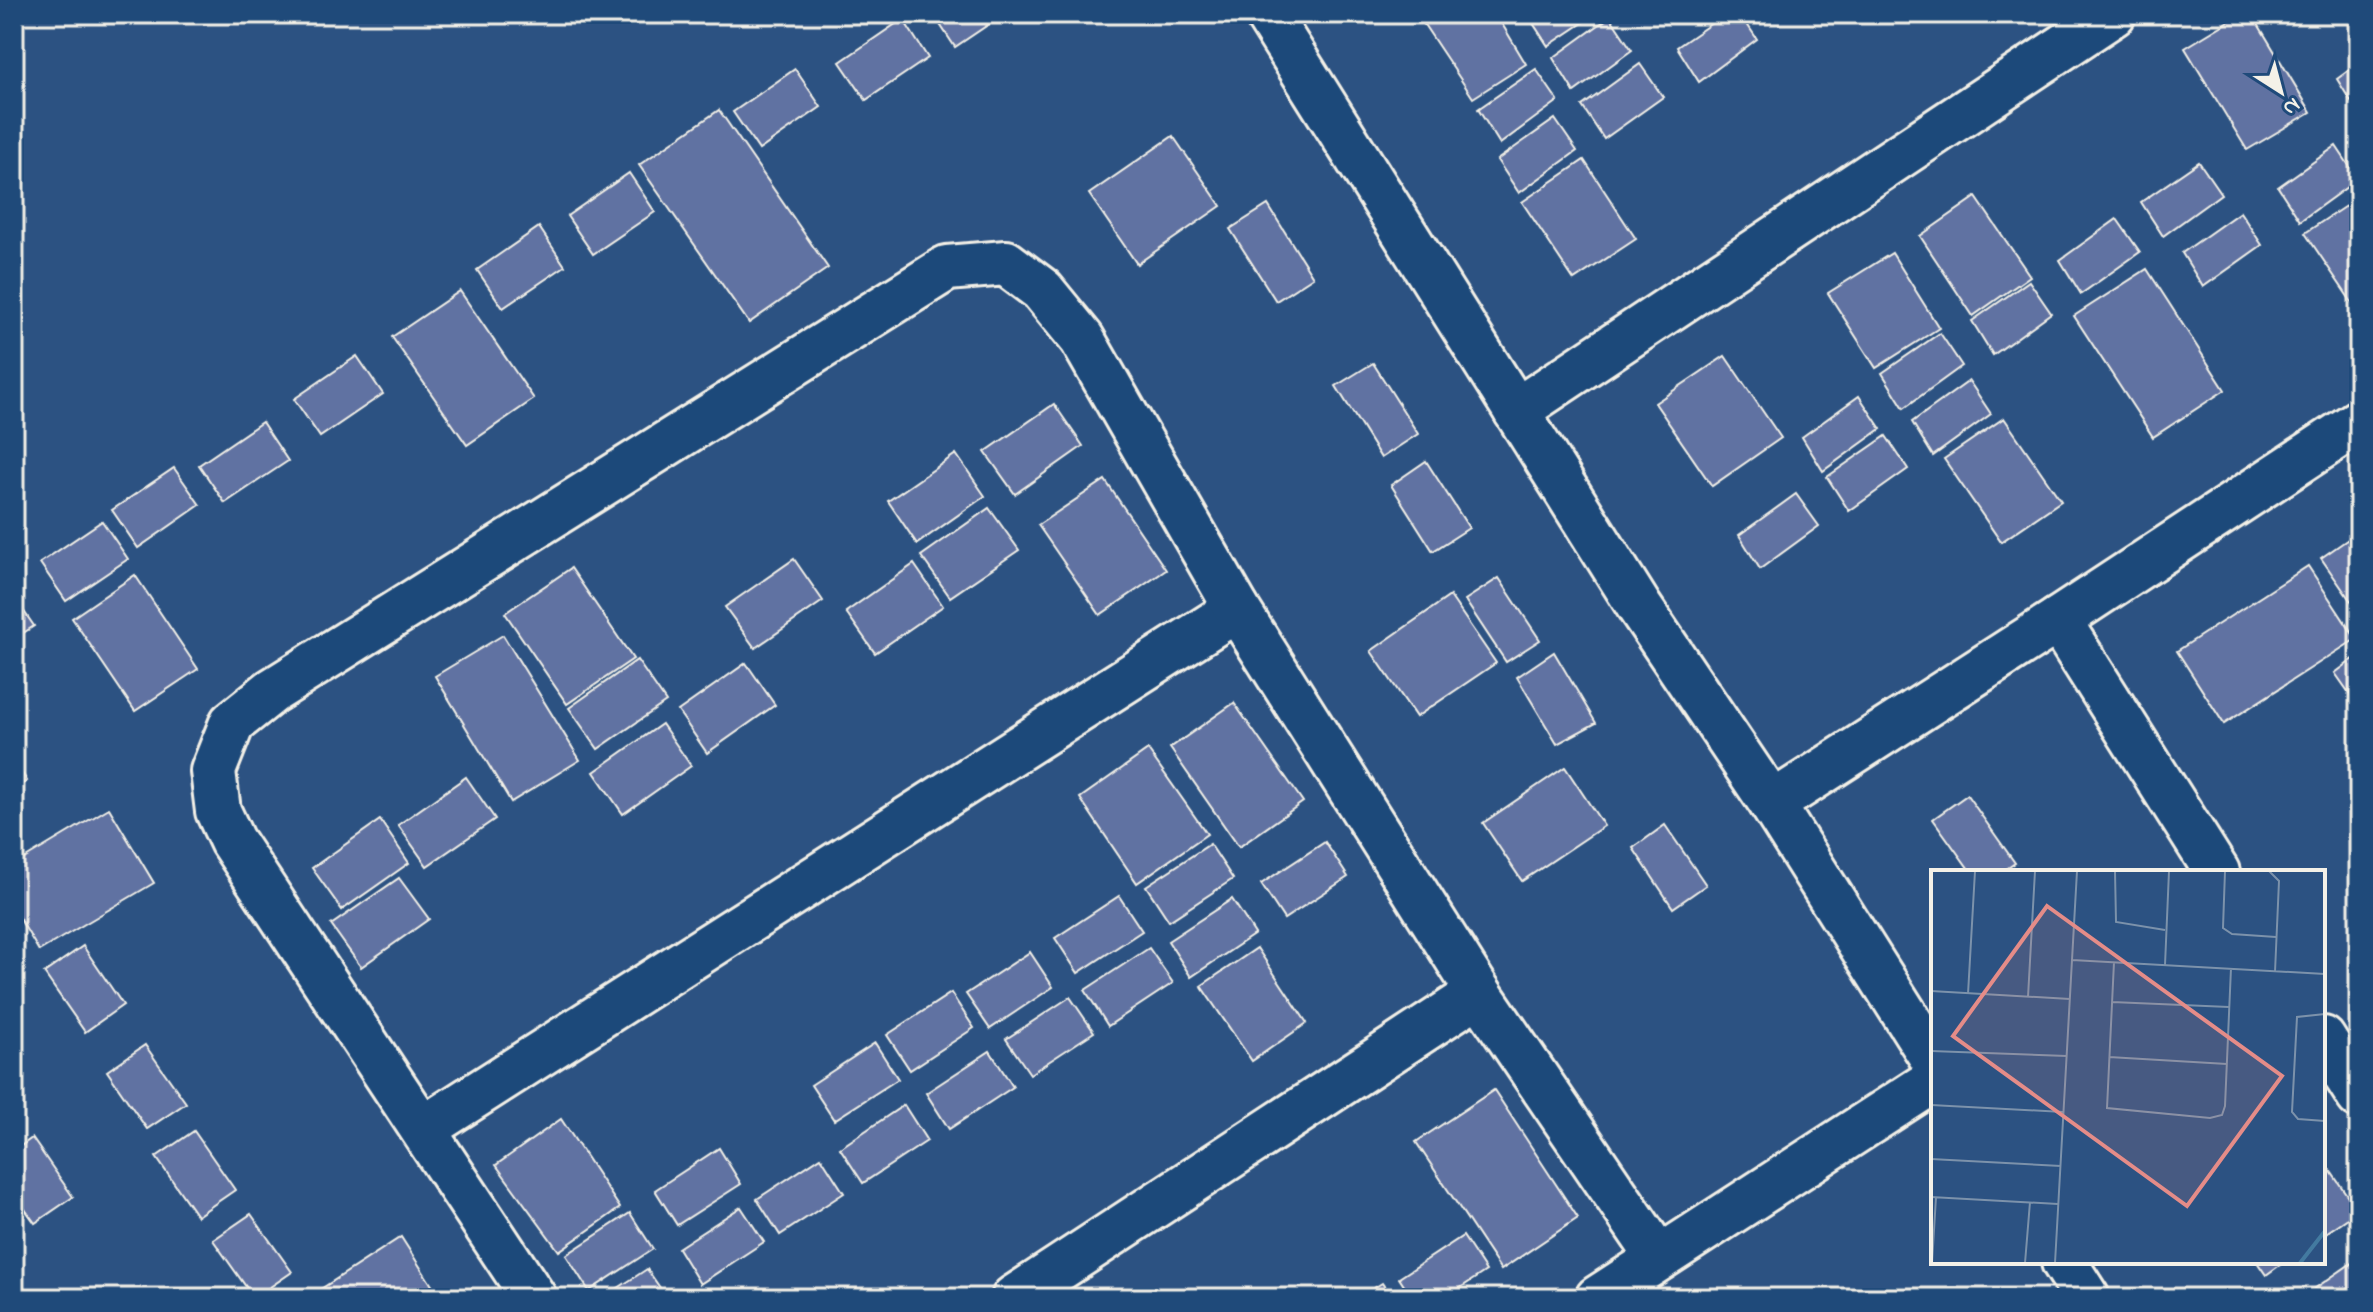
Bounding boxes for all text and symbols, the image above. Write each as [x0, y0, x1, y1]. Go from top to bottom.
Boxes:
north arrow [2241, 52, 2321, 132]
text: N [2276, 88, 2306, 123]
inset map [1931, 870, 2325, 1264]

